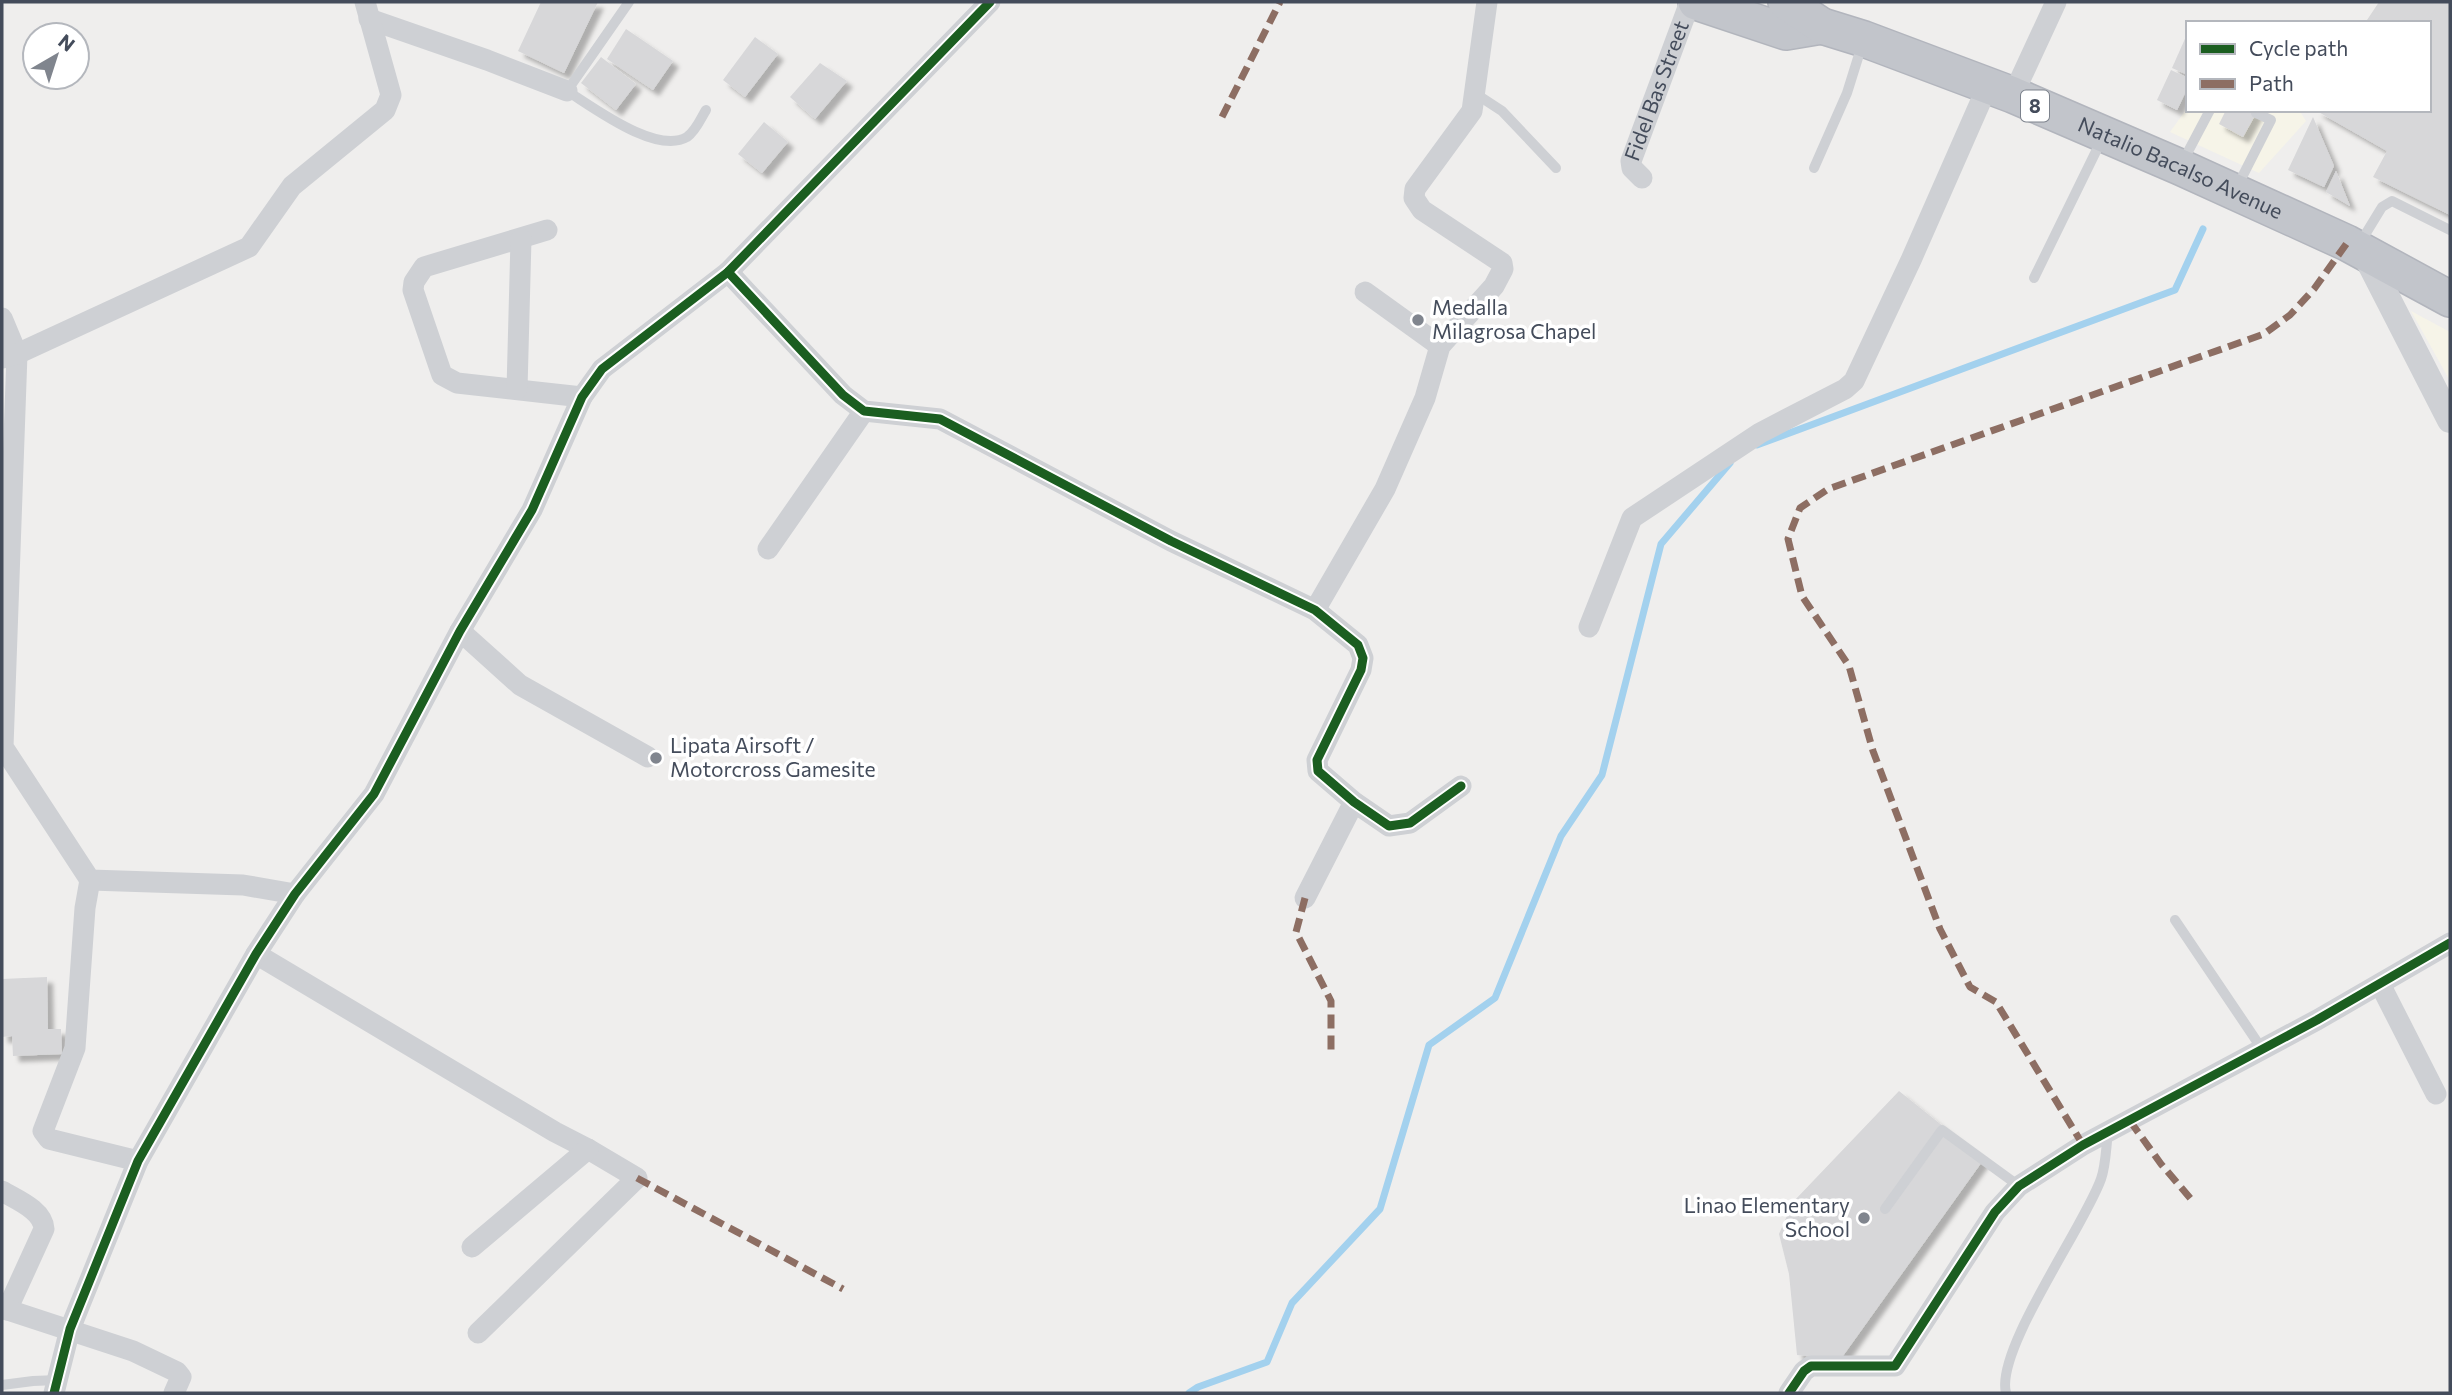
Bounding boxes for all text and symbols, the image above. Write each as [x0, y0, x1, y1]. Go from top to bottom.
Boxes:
street label: Fidel Bas Street [1618, 17, 1693, 164]
north arrow [21, 21, 91, 91]
legend [2186, 21, 2431, 112]
text: N [54, 29, 80, 56]
text: Cycle path [2249, 35, 2348, 60]
text: Path [2249, 70, 2294, 95]
road number: 8 [2021, 90, 2049, 122]
street label: Natalio Bacalso Avenue [2075, 111, 2287, 223]
place label: Medalla Milagrosa Chapel [1432, 294, 1596, 343]
marker: Medalla Milagrosa Chapel [1410, 312, 1426, 328]
place label: Lipata Airsoft / Motorcross Gamesite [670, 732, 876, 781]
marker: Lipata Airsoft / Motorcross Gamesite [648, 750, 664, 766]
place label: Linao Elementary School [1684, 1192, 1850, 1241]
marker: Linao Elementary School [1856, 1210, 1872, 1226]

